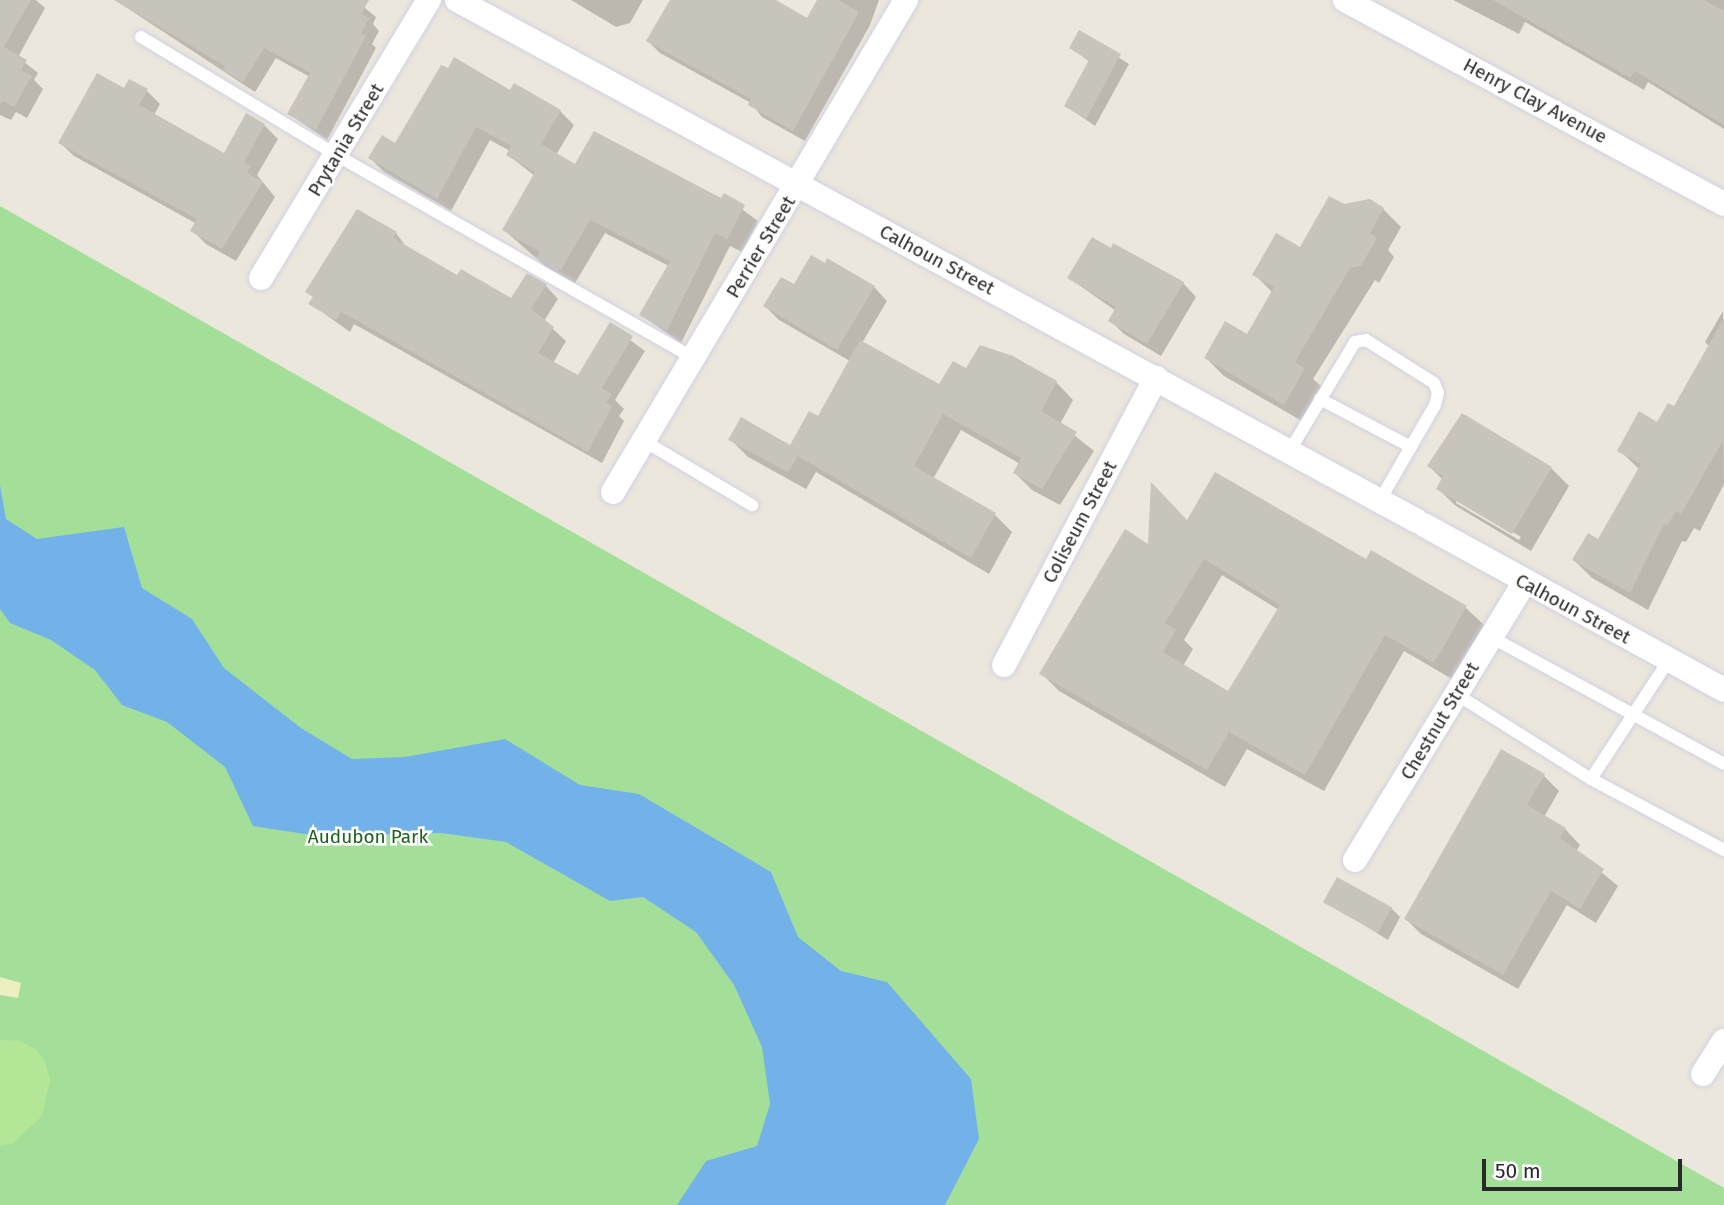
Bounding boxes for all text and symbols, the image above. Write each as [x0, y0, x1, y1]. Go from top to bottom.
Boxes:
street label: Henry Clay Avenue [1459, 53, 1611, 149]
street label: Prytania Street [303, 79, 389, 201]
street label: Perrier Street [722, 192, 800, 302]
street label: Calhoun Street [876, 220, 998, 300]
street label: Coliseum Street [1038, 457, 1122, 587]
street label: Calhoun Street [1512, 569, 1634, 649]
street label: Chestnut Street [1396, 658, 1484, 784]
park label: Audubon Park [308, 826, 428, 848]
scale bar [1486, 1146, 1686, 1190]
text: 50 m [1495, 1158, 1541, 1184]

